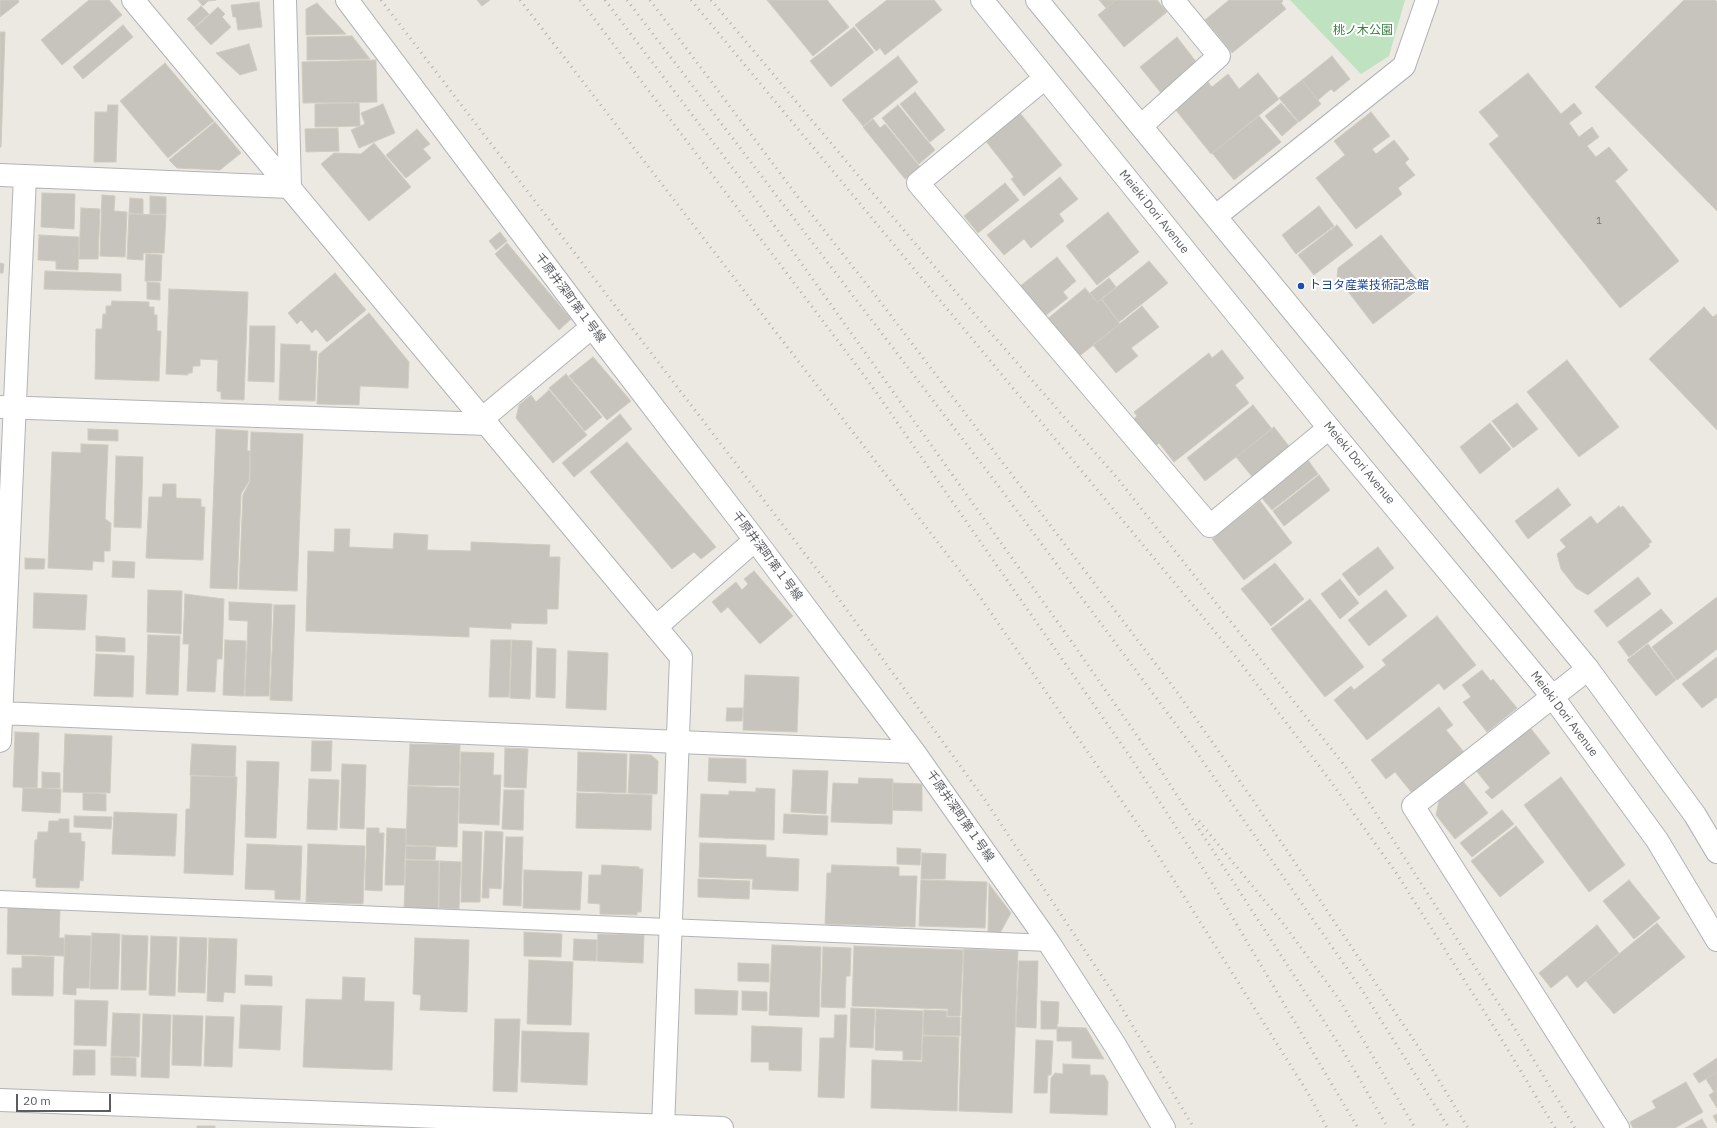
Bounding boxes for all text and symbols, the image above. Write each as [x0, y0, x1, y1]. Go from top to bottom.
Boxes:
park label: 桃ノ木公園 [1333, 24, 1393, 38]
street label: Meieki Dori Avenue [1116, 167, 1192, 257]
house number: 1 [1596, 215, 1602, 227]
street label: 千原井深町第１号線 [532, 251, 608, 345]
place label: トヨタ産業技術記念館 [1309, 279, 1429, 293]
marker: トヨタ産業技術記念館 [1296, 281, 1306, 291]
street label: Meieki Dori Avenue [1320, 419, 1398, 507]
street label: 千原井深町第１号線 [729, 509, 805, 603]
street label: Meieki Dori Avenue [1527, 668, 1601, 760]
street label: 千原井深町第１号線 [923, 768, 997, 864]
scale bar [18, 1086, 113, 1112]
text: 20 m [23, 1093, 51, 1108]

